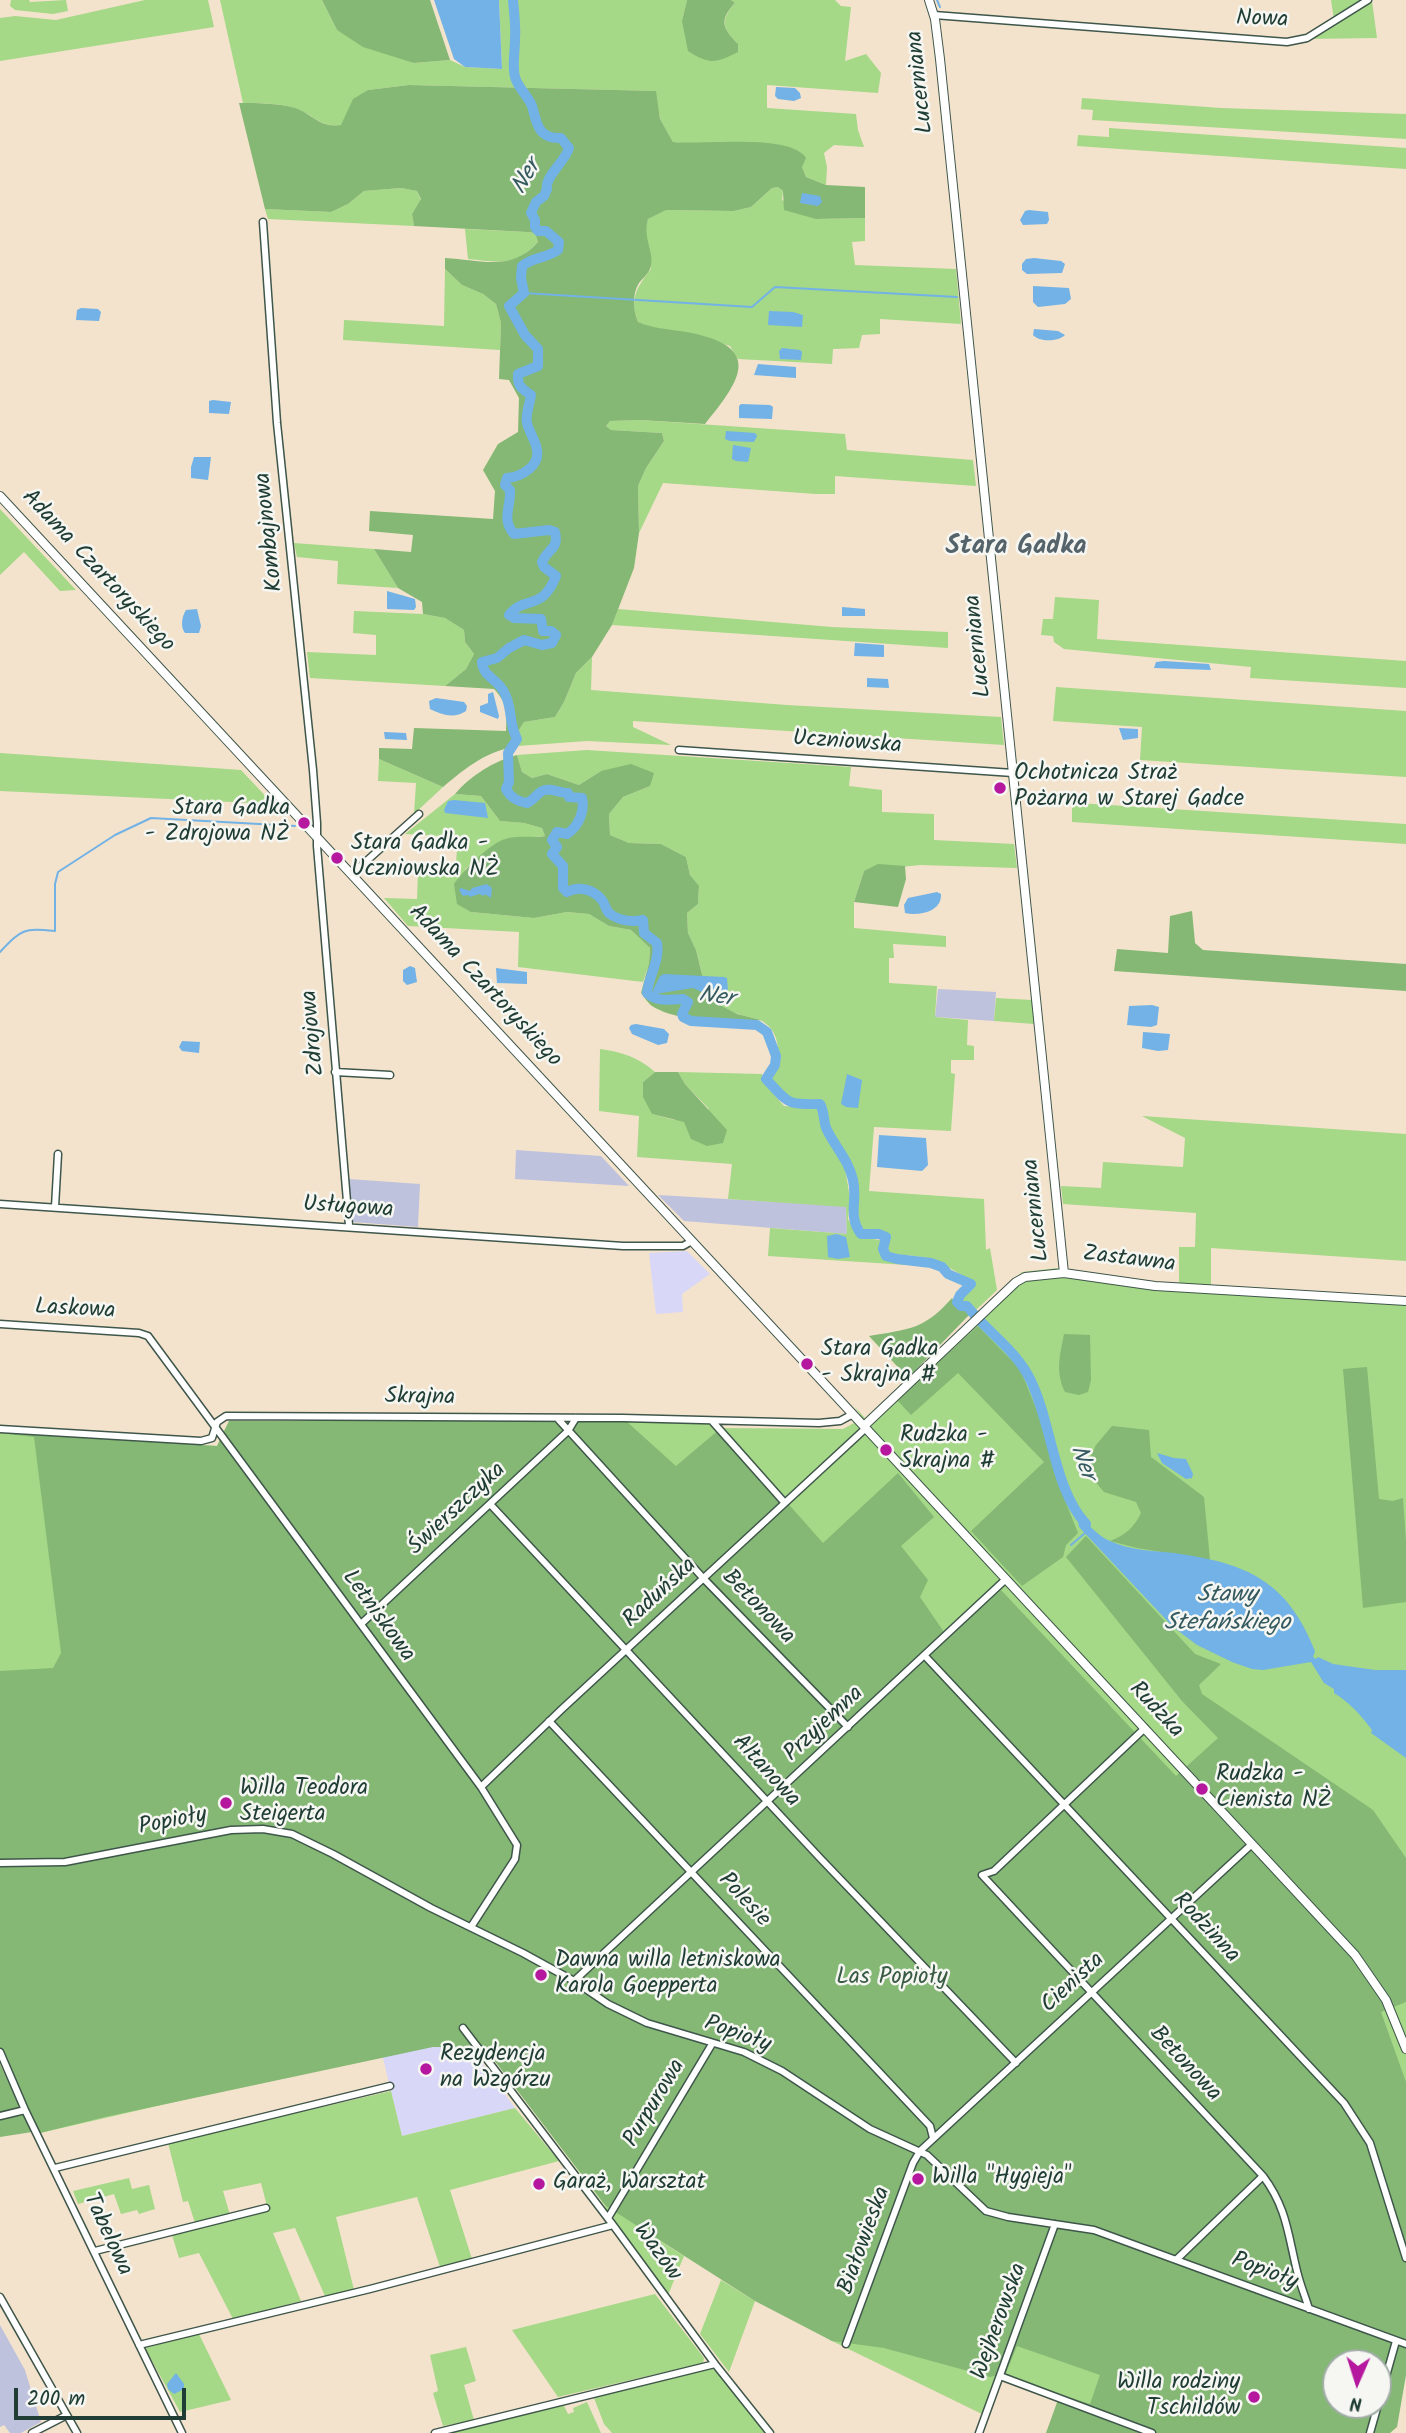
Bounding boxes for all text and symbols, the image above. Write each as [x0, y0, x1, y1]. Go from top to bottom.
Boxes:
street label: Nowa [1235, 6, 1289, 36]
street label: Lucerniana [903, 29, 941, 135]
water label: Ner [507, 156, 549, 200]
street label: Kombajnowa [251, 471, 291, 593]
street label: Adama Czartoryskiego [15, 485, 179, 659]
district label: Stara Gadka [946, 533, 1086, 565]
street label: Lucerniana [961, 593, 999, 699]
street label: Uczniowska [792, 726, 902, 762]
place label: Ochotnicza Straż Pożarna w Starej Gadce [1014, 761, 1244, 815]
marker: Ochotnicza Straż Pożarna w Starej Gadce [992, 780, 1008, 796]
place label: Stara Gadka - Zdrojowa NŻ [145, 796, 290, 850]
marker: Stara Gadka - Zdrojowa NŻ [296, 815, 312, 831]
place label: Stara Gadka - Uczniowska NŻ [351, 831, 499, 885]
marker: Stara Gadka - Uczniowska NŻ [329, 850, 345, 866]
street label: Adama Czartoryskiego [402, 900, 566, 1074]
water label: Ner [697, 982, 735, 1016]
street label: Zdrojowa [297, 989, 333, 1077]
street label: Lucerniana [1019, 1157, 1057, 1263]
street label: Usługowa [302, 1192, 394, 1226]
street label: Zastawna [1081, 1242, 1177, 1280]
street label: Laskowa [34, 1295, 116, 1327]
place label: Stara Gadka - Skrajna # [821, 1337, 938, 1391]
marker: Stara Gadka - Skrajna # [799, 1356, 815, 1372]
street label: Skrajna [385, 1385, 455, 1413]
place label: Rudzka - Skrajna # [900, 1423, 995, 1477]
marker: Rudzka - Skrajna # [878, 1442, 894, 1458]
water label: Ner [1061, 1442, 1101, 1484]
street label: Świerszczyka [403, 1458, 513, 1562]
street label: Raduńska [619, 1553, 703, 1635]
street label: Betonowa [715, 1565, 799, 1651]
street label: Letniskowa [334, 1566, 420, 1668]
water label: Stawy Stefańskiego [1164, 1583, 1290, 1639]
street label: Rudzka [1122, 1677, 1188, 1745]
street label: Przyjemna [780, 1681, 870, 1769]
street label: Altanowa [725, 1730, 805, 1814]
place label: Rudzka - Cienista NŻ [1216, 1762, 1332, 1816]
place label: Willa Teodora Steigerta [240, 1776, 368, 1830]
marker: Rudzka - Cienista NŻ [1194, 1781, 1210, 1797]
marker: Willa Teodora Steigerta [218, 1795, 234, 1811]
street label: Popioły [137, 1803, 209, 1843]
street label: Polesie [711, 1868, 775, 1934]
street label: Rodzinna [1166, 1888, 1244, 1970]
place label: Dawna willa letniskowa Karola Goepperta [555, 1948, 780, 2002]
street label: Cienista [1036, 1948, 1112, 2020]
park label: Las Popioły [836, 1965, 948, 1993]
marker: Dawna willa letniskowa Karola Goepperta [533, 1967, 549, 1983]
street label: Popioły [700, 2011, 774, 2061]
street label: Betonowa [1142, 2021, 1226, 2109]
place label: Rezydencja na Wzgórzu [440, 2042, 550, 2096]
street label: Purpurowa [619, 2055, 693, 2153]
marker: Rezydencja na Wzgórzu [418, 2061, 434, 2077]
place label: Willa "Hygieja" [932, 2165, 1072, 2193]
place label: Garaż, Warsztat [553, 2170, 706, 2198]
marker: Willa "Hygieja" [910, 2171, 926, 2187]
marker: Garaż, Warsztat [531, 2176, 547, 2192]
street label: Białowieska [834, 2184, 898, 2298]
street label: Tabelowa [75, 2189, 137, 2281]
street label: Wazów [626, 2219, 686, 2287]
street label: Popioły [1227, 2248, 1301, 2298]
street label: Wejherowska [967, 2260, 1035, 2384]
north arrow [1322, 2349, 1392, 2419]
place label: Willa rodziny Tschildów [1117, 2370, 1240, 2424]
scale bar [18, 2374, 189, 2418]
text: 200 m [27, 2383, 85, 2416]
text: N [1349, 2388, 1363, 2418]
marker: Willa rodziny Tschildów [1246, 2389, 1262, 2405]

